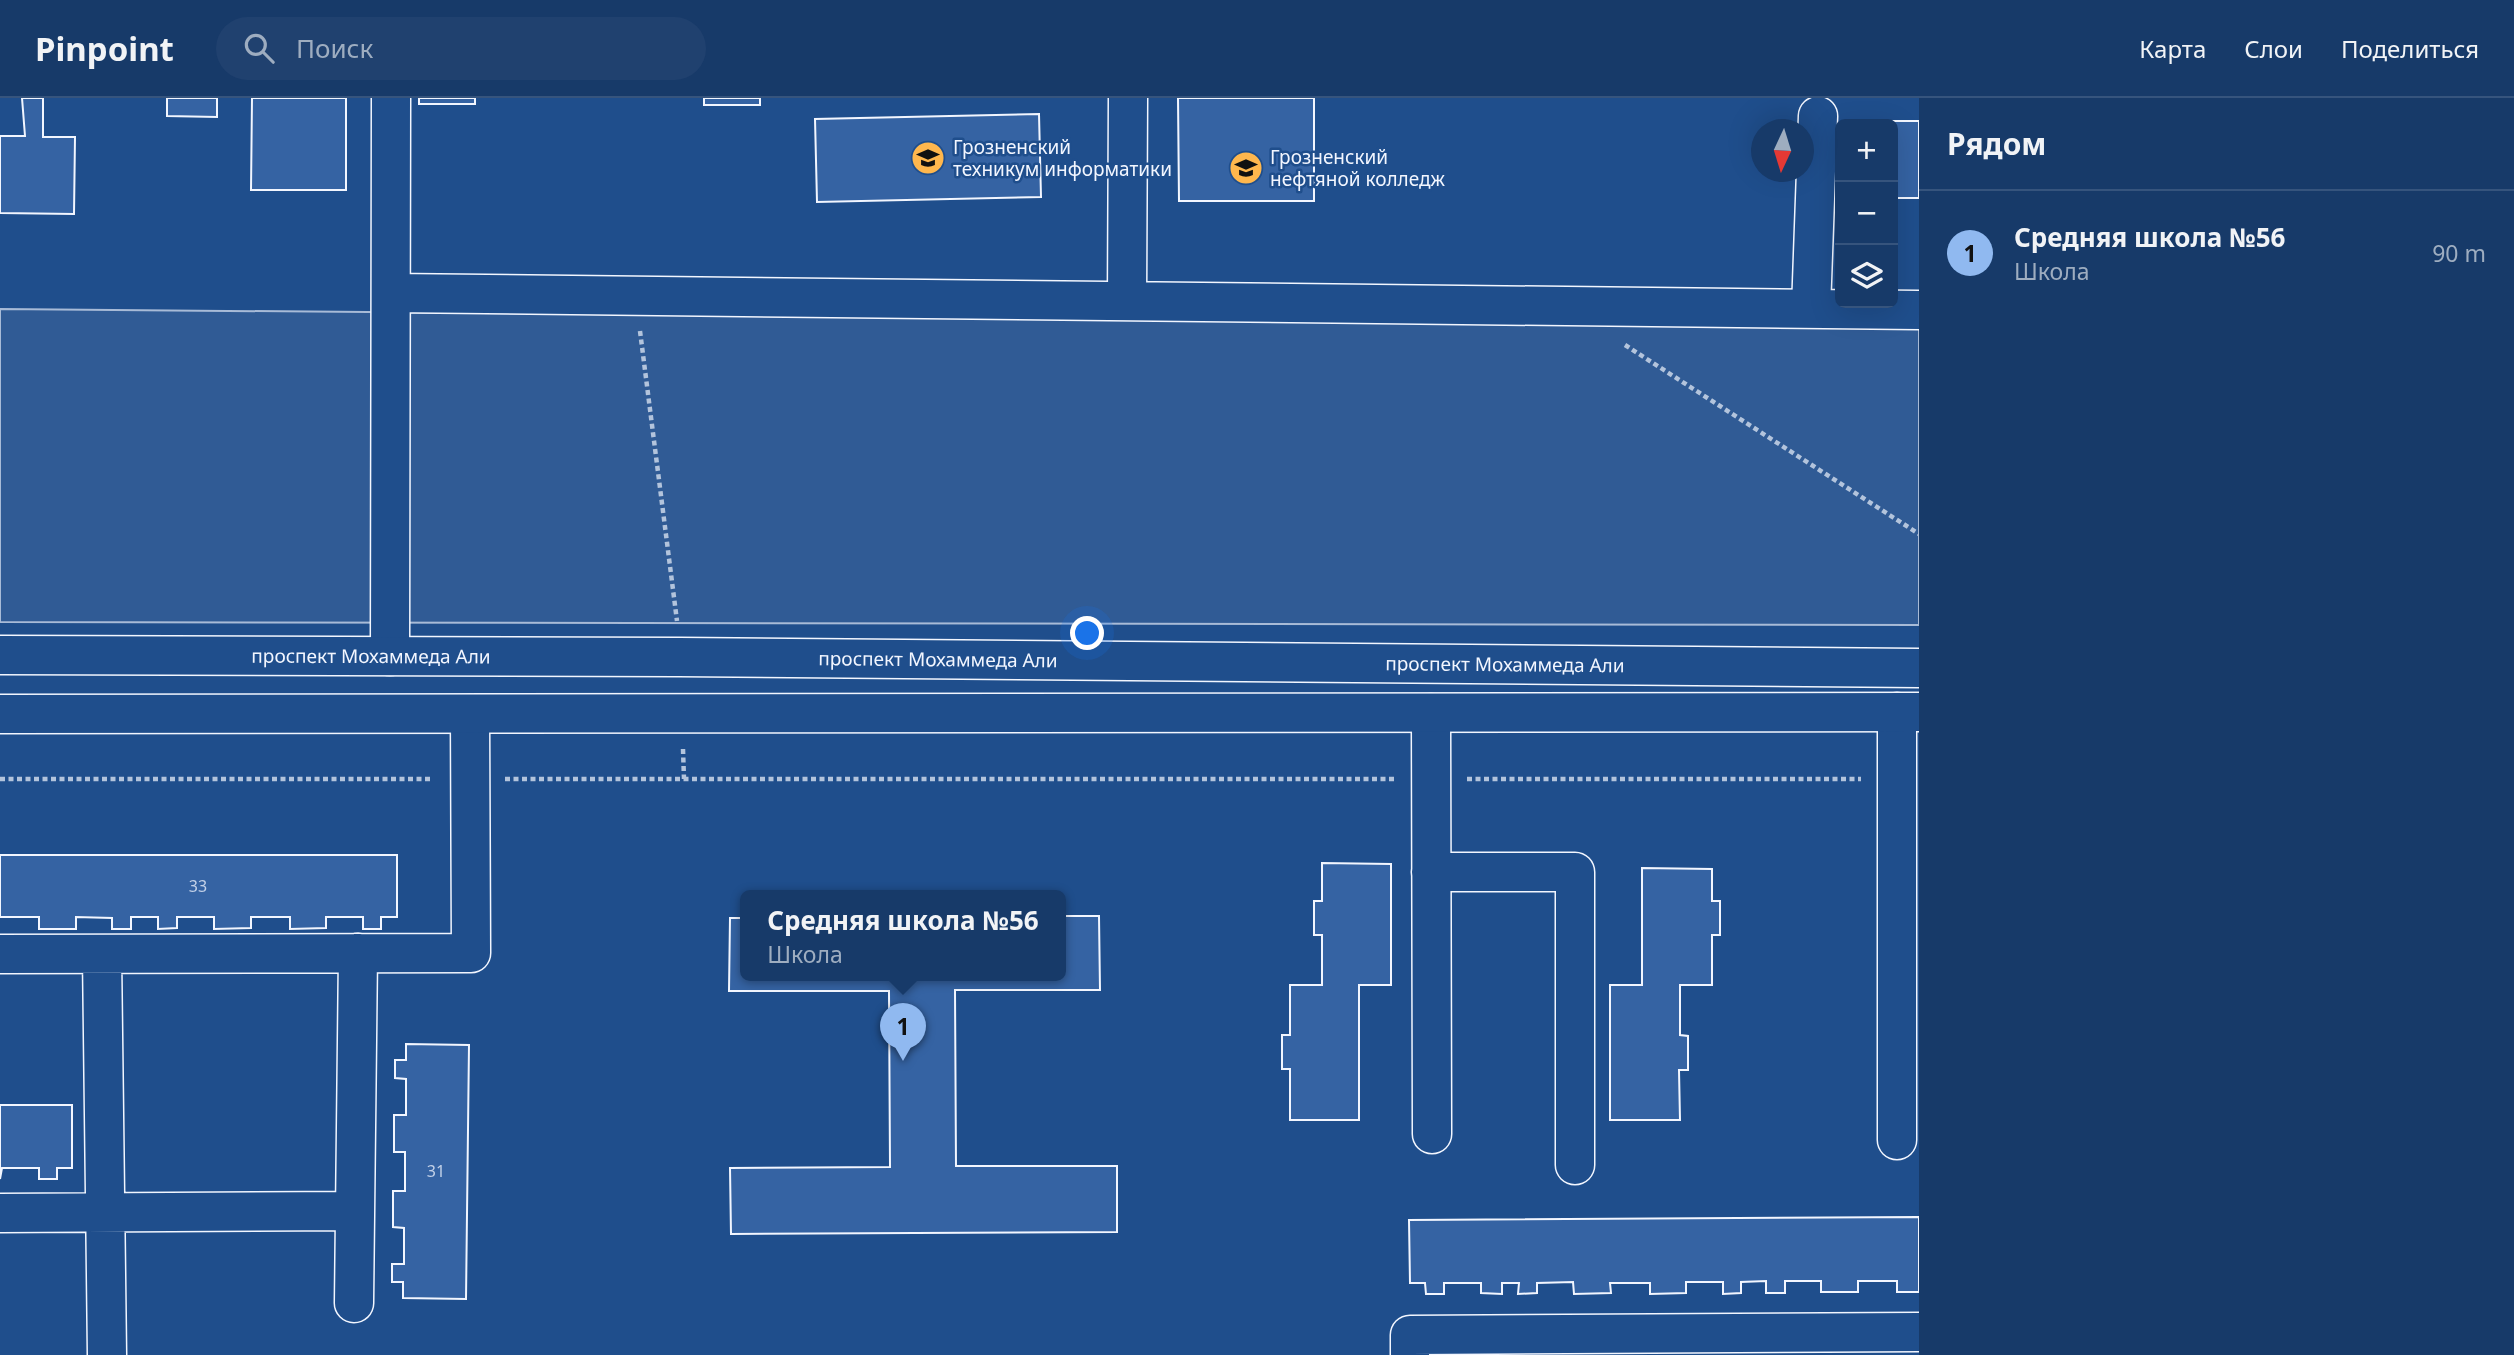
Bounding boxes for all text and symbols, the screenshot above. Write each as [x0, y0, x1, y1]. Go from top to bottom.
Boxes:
search box [216, 17, 706, 80]
text: Pinpoint [35, 26, 174, 71]
icon: search [240, 29, 278, 67]
text: Поиск [296, 30, 373, 66]
text: Карта [2139, 32, 2206, 65]
text: Слои [2244, 32, 2303, 65]
text: Поделиться [2341, 32, 2479, 65]
north arrow [1751, 119, 1814, 182]
map controls [1835, 119, 1898, 308]
button: + [1835, 119, 1898, 182]
text: Рядом [1947, 123, 2046, 164]
place label: Грозненский техникум информатики [953, 134, 1172, 182]
school or university icon: Грозненский техникум информатики [909, 139, 947, 177]
place label: Грозненский нефтяной колледж [1270, 144, 1446, 192]
school or university icon: Грозненский нефтяной колледж [1227, 149, 1265, 187]
button: − [1835, 182, 1898, 245]
text: Средняя школа №56 [2014, 219, 2285, 255]
text: 1 [1963, 237, 1977, 269]
text: 90 m [2432, 237, 2486, 269]
button: layers [1835, 245, 1898, 308]
text: Школа [2014, 255, 2090, 287]
your location [1070, 616, 1104, 650]
street label: проспект Мохаммеда Али [251, 643, 491, 669]
street label: проспект Мохаммеда Али [818, 645, 1058, 673]
street label: проспект Мохаммеда Али [1385, 650, 1625, 678]
house number: 33 [189, 875, 207, 897]
popup [740, 890, 1066, 981]
text: Средняя школа №56 [767, 902, 1039, 938]
text: Школа [767, 938, 843, 970]
pin: 1 [880, 1003, 926, 1061]
house number: 31 [427, 1160, 445, 1182]

